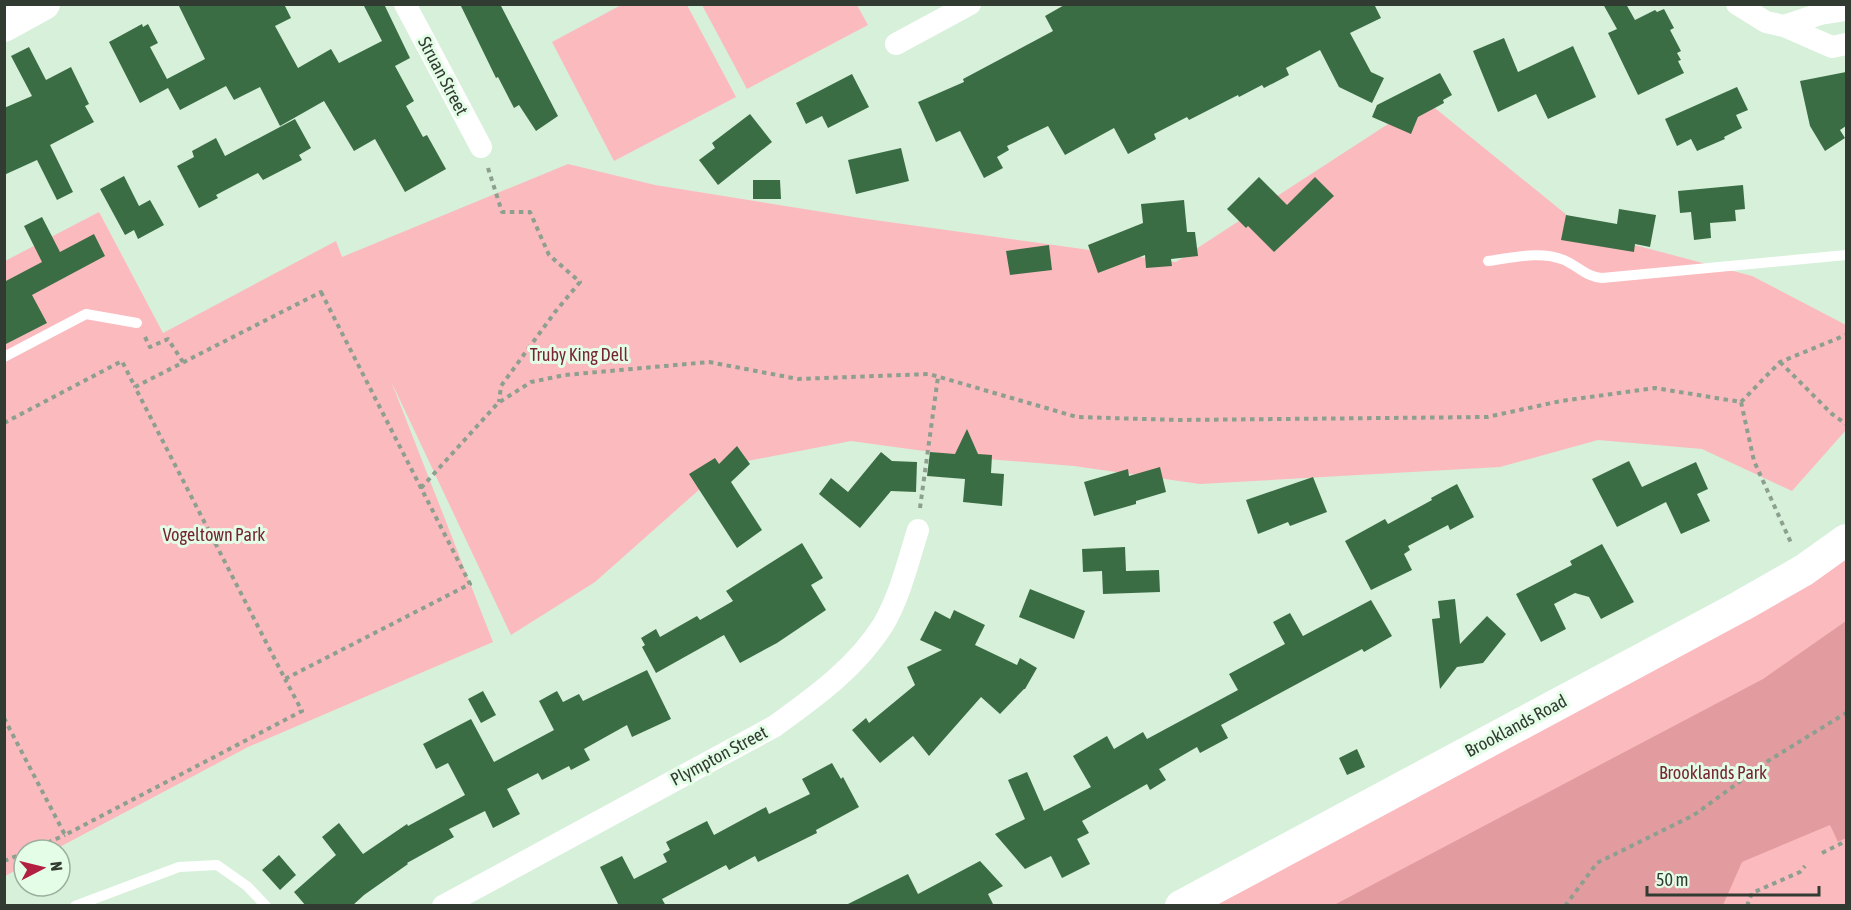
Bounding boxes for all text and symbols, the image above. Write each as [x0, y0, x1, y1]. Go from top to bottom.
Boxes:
street label: Struan Street [414, 33, 473, 119]
park label: Truby King Dell [530, 344, 629, 365]
park label: Vogeltown Park [163, 524, 265, 545]
street label: Brooklands Road [1461, 690, 1570, 761]
street label: Plympton Street [667, 721, 771, 790]
park label: Brooklands Park [1659, 762, 1767, 783]
north arrow [12, 838, 72, 898]
scale bar [1647, 859, 1820, 897]
text: N [47, 860, 66, 872]
text: 50 m [1656, 869, 1688, 890]

